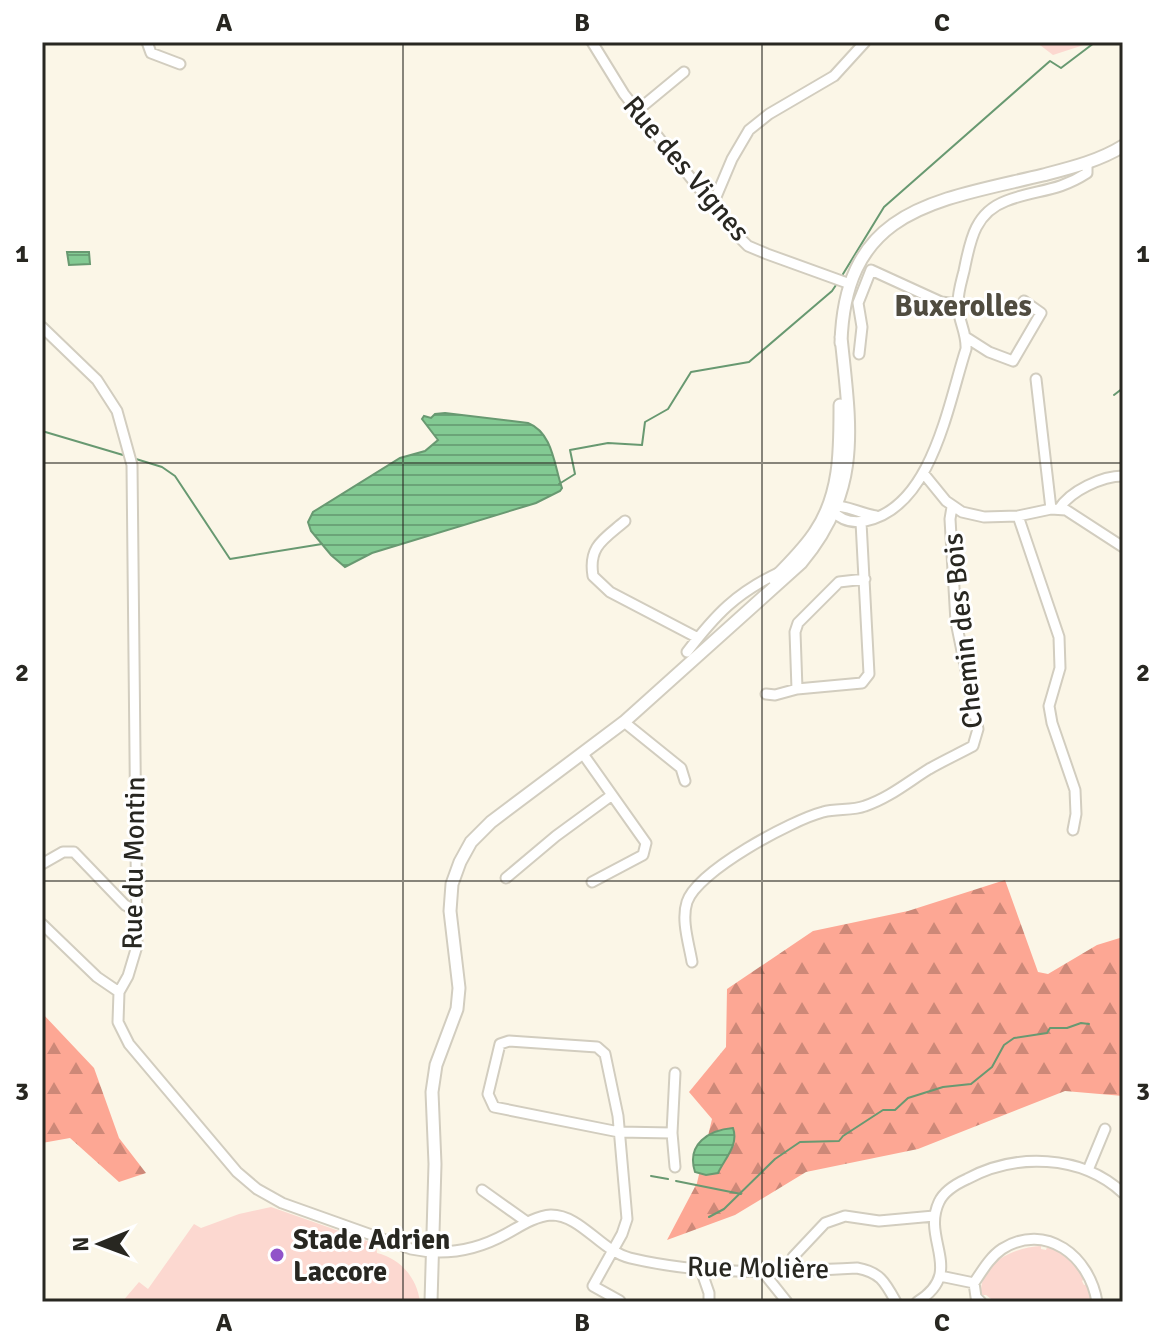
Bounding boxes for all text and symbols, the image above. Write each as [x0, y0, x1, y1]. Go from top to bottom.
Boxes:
text: A [216, 7, 233, 39]
text: B [574, 7, 590, 39]
text: C [934, 7, 950, 39]
street label: Rue des Vignes [616, 89, 757, 248]
text: 1 [15, 238, 29, 270]
text: 1 [1136, 238, 1150, 270]
district label: Buxerolles [894, 288, 1032, 325]
street label: Chemin des Bois [936, 532, 990, 730]
text: 2 [15, 657, 29, 689]
text: 2 [1136, 657, 1150, 689]
street label: Rue du Montin [115, 776, 153, 950]
text: 3 [15, 1076, 29, 1108]
text: 3 [1136, 1076, 1150, 1108]
north arrow [60, 1204, 140, 1284]
place label: Stade Adrien Laccore [293, 1223, 450, 1289]
text: N [67, 1236, 94, 1252]
marker: Stade Adrien Laccore [268, 1246, 286, 1264]
street label: Rue Molière [687, 1250, 829, 1286]
text: A [216, 1307, 233, 1339]
text: B [574, 1307, 590, 1339]
text: C [934, 1307, 950, 1339]

